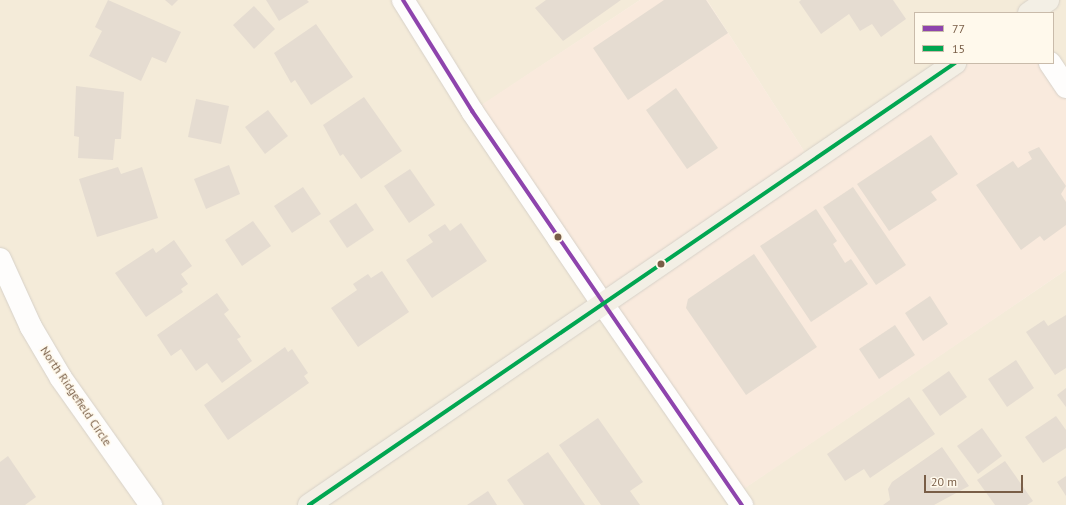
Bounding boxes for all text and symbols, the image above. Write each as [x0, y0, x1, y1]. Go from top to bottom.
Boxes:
legend [914, 12, 1054, 64]
text: 77 [952, 21, 965, 36]
text: 15 [952, 41, 965, 56]
unlabelled marker [553, 232, 563, 242]
unlabelled marker [656, 259, 666, 269]
street label: North Ridgefield Circle [37, 343, 115, 449]
scale bar [926, 467, 1025, 493]
text: 20 m [931, 474, 957, 489]

